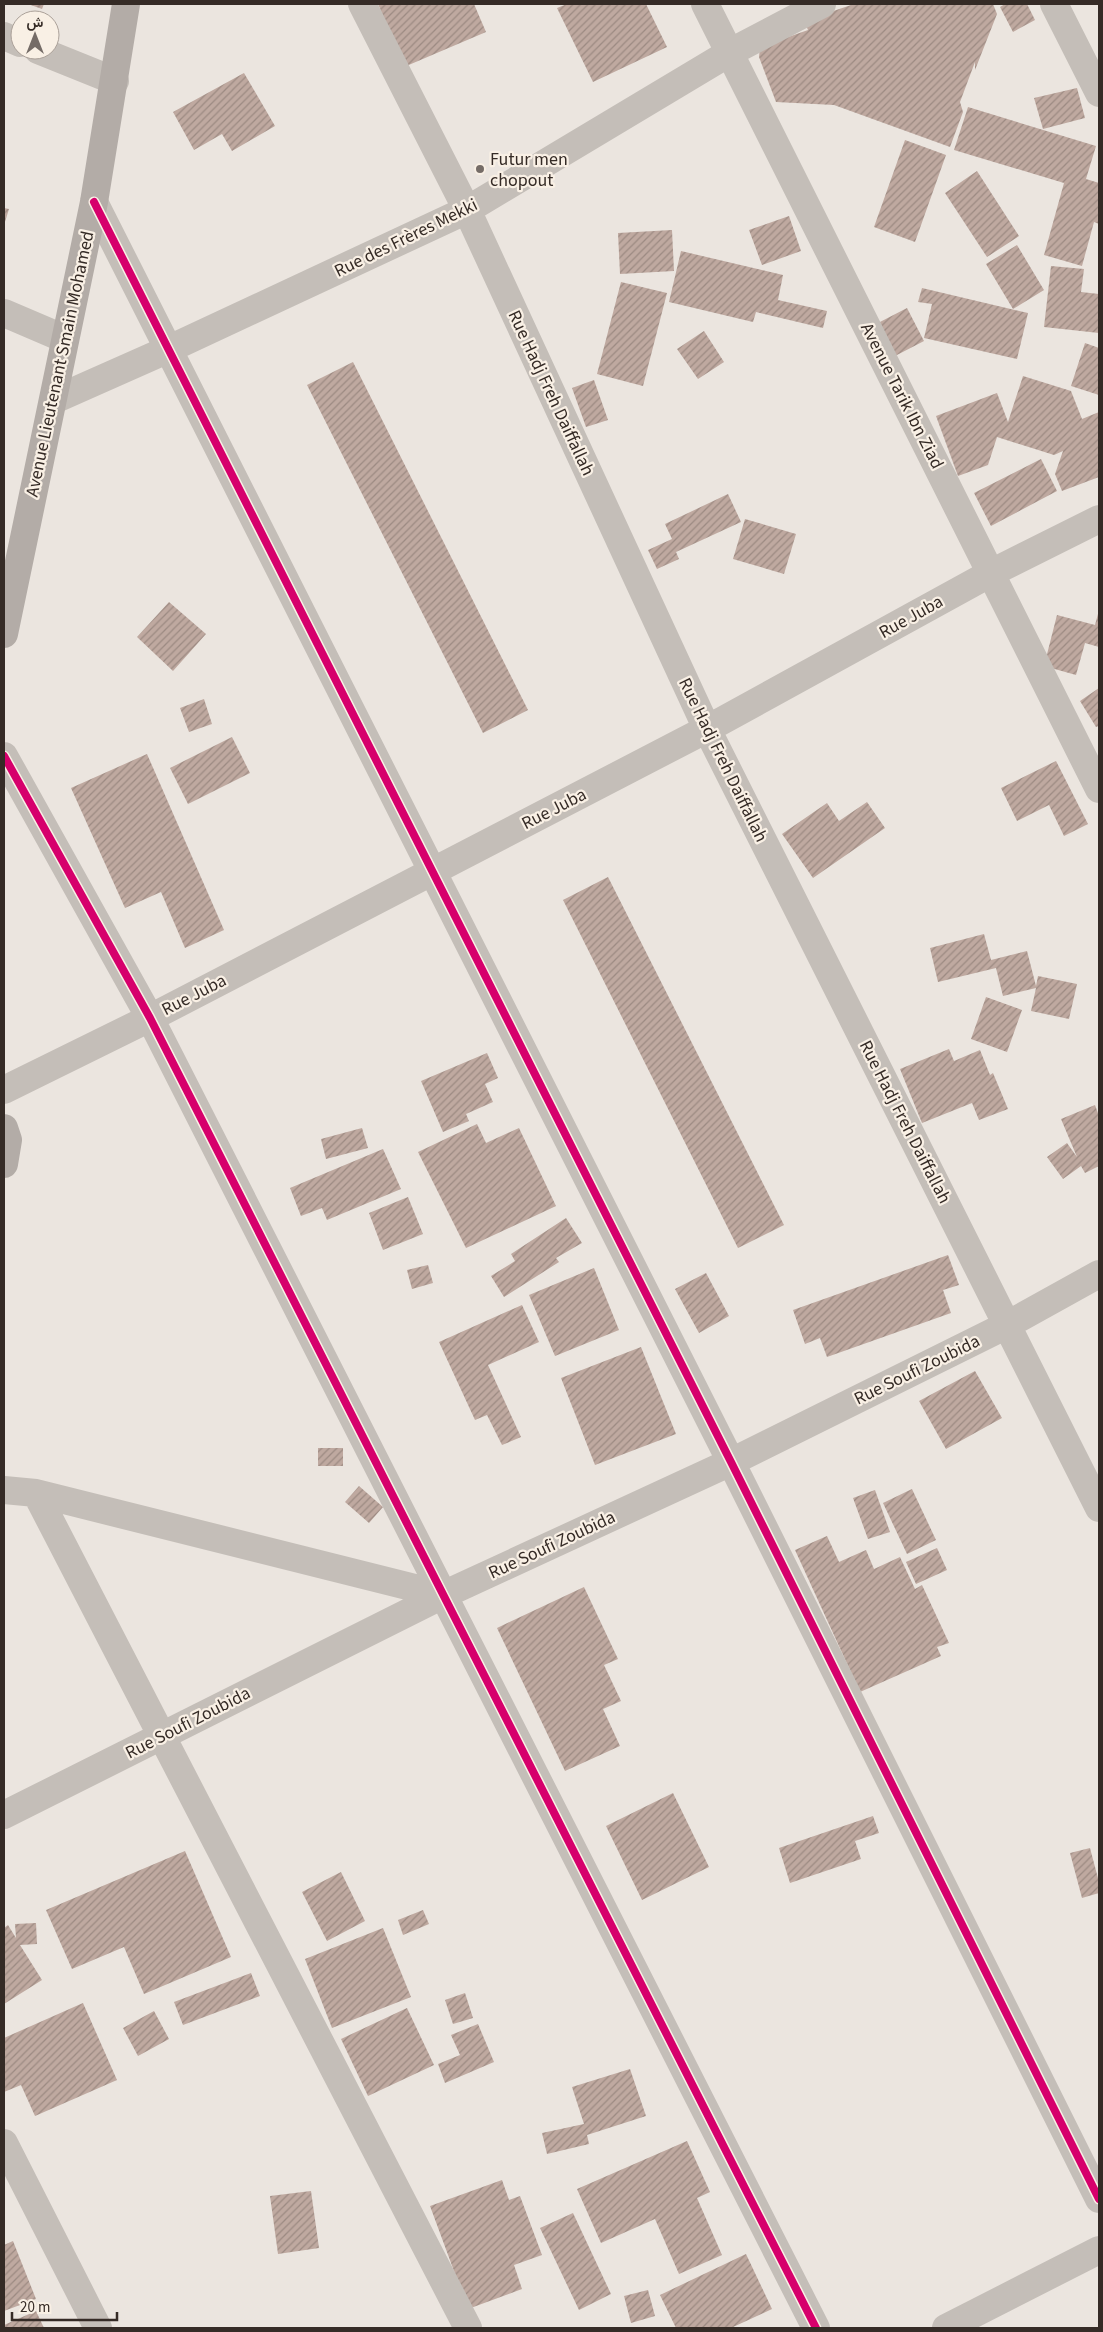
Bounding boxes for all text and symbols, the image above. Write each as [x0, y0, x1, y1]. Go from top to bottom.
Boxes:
north arrow [10, 10, 60, 60]
text: ش [27, 13, 44, 33]
place label: Futur men chopout [490, 147, 568, 193]
marker: Futur men chopout [474, 163, 486, 175]
street label: Rue des Frères Mekki [330, 192, 482, 284]
street label: Avenue Lieutenant Smain Mohamed [20, 229, 100, 499]
street label: Rue Hadj Freh Daiffallah [502, 306, 600, 480]
street label: Avenue Tarik Ibn Ziad [854, 319, 950, 473]
street label: Rue Juba [874, 589, 948, 645]
street label: Rue Hadj Freh Daiffallah [672, 674, 774, 846]
street label: Rue Juba [517, 782, 591, 836]
street label: Rue Juba [157, 968, 231, 1022]
street label: Rue Hadj Freh Daiffallah [853, 1036, 957, 1208]
street label: Rue Soufi Zoubida [850, 1329, 984, 1411]
street label: Rue Soufi Zoubida [484, 1505, 620, 1585]
street label: Rue Soufi Zoubida [121, 1681, 255, 1765]
scale bar [12, 2290, 118, 2322]
text: 20 m [20, 2297, 50, 2318]

